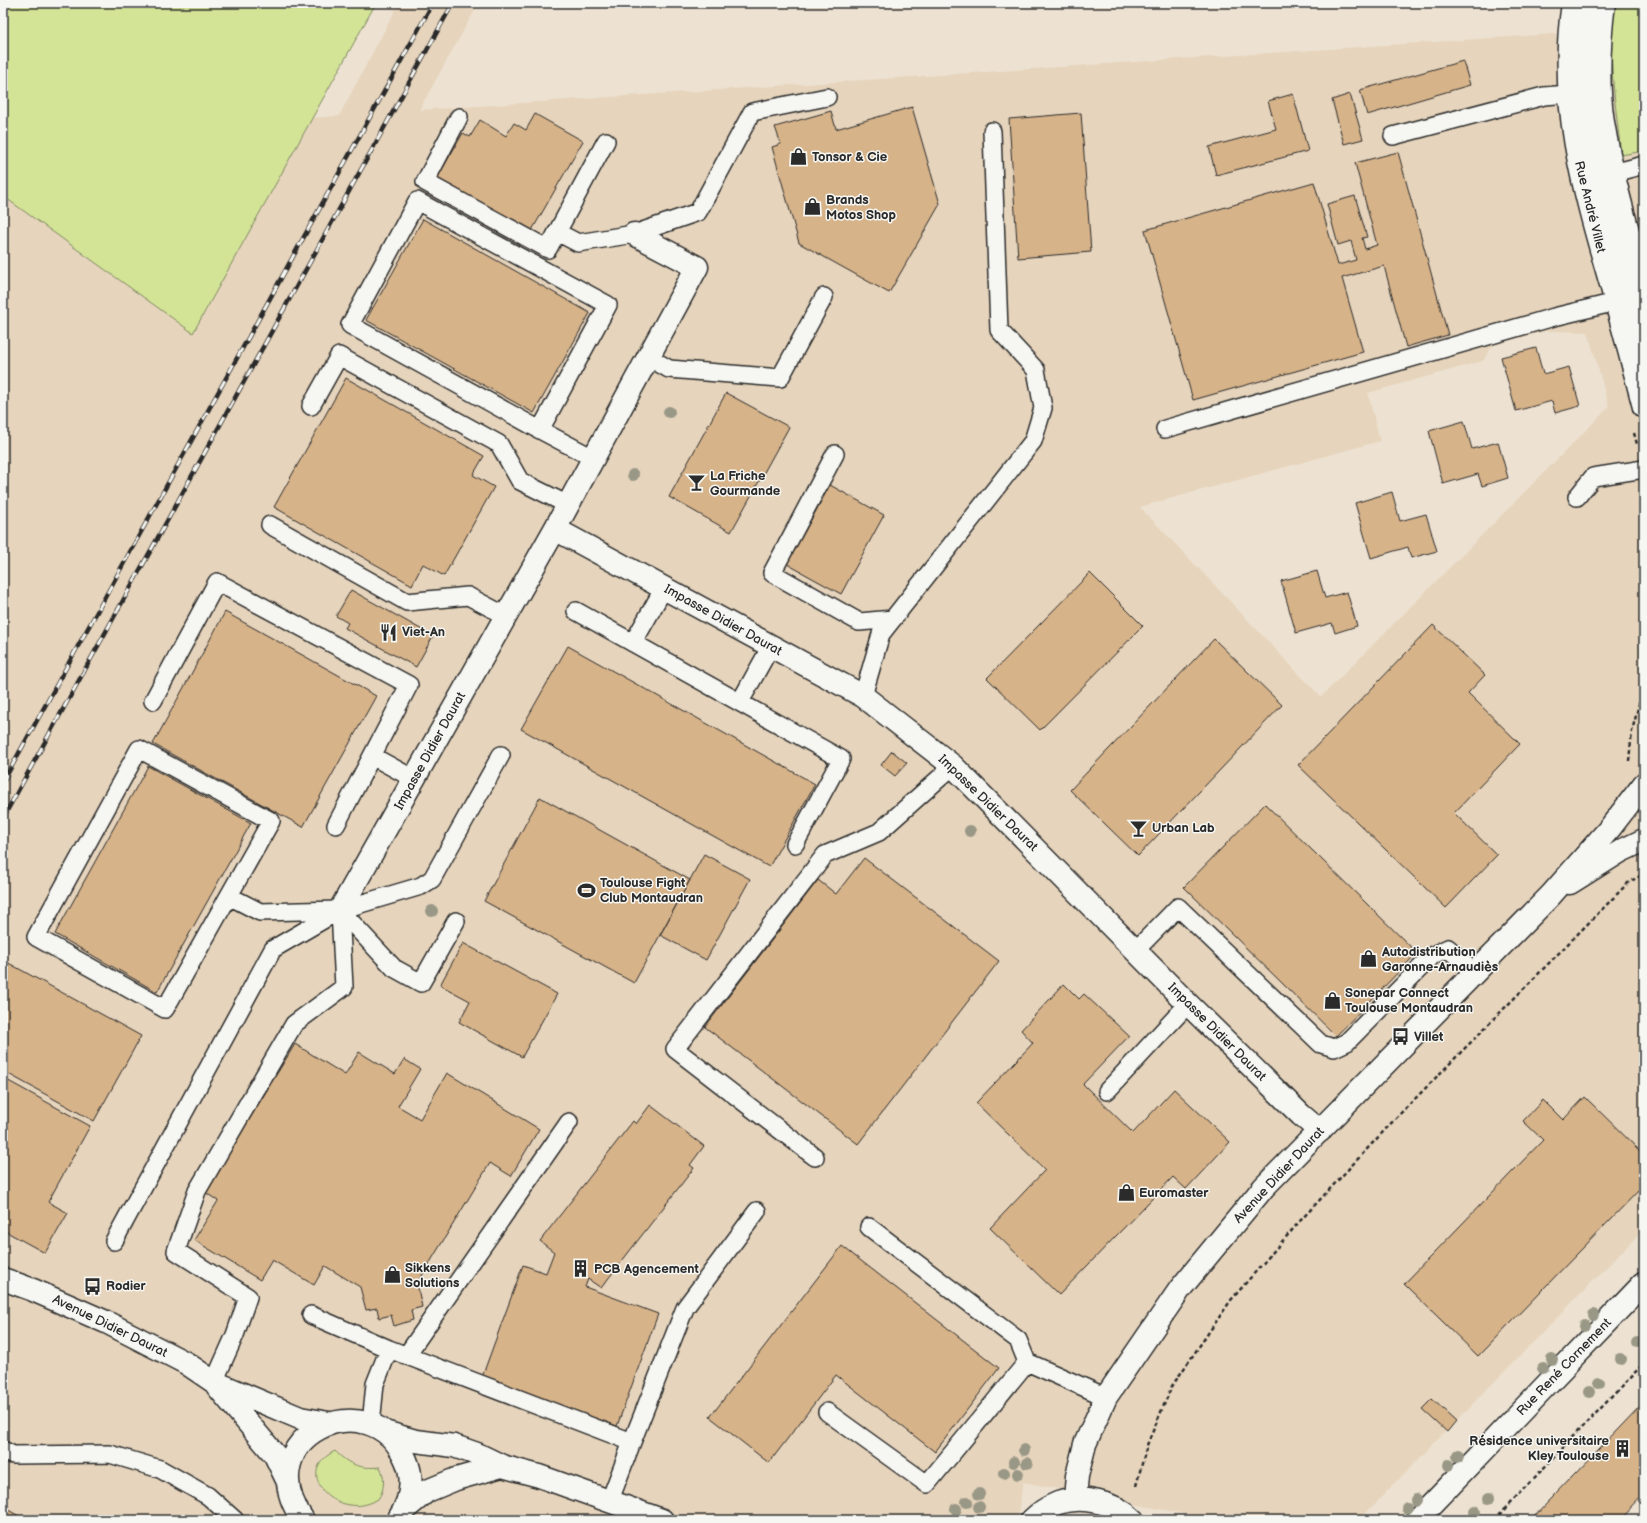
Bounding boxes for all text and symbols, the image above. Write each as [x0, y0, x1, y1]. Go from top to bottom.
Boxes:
shop icon: Tonsor & Cie [789, 147, 809, 167]
place label: Tonsor & Cie [812, 149, 888, 165]
street label: Rue André Villet [1571, 159, 1609, 255]
place label: Brands Motos Shop [826, 192, 896, 223]
shop icon: Brands Motos Shop [803, 197, 823, 217]
place label: La Friche Gourmande [710, 468, 781, 499]
bar icon: La Friche Gourmande [687, 473, 707, 493]
street label: Impasse Didier Daurat [661, 581, 785, 659]
restaurant icon: Viet-An [379, 622, 399, 642]
place label: Viet-An [402, 624, 445, 640]
street label: Impasse Didier Daurat [391, 689, 469, 813]
street label: Impasse Didier Daurat [935, 751, 1041, 855]
bar icon: Urban Lab [1129, 818, 1149, 838]
place label: Urban Lab [1152, 820, 1215, 836]
place label: Toulouse Fight Club Montaudran [600, 875, 703, 906]
sports icon: Toulouse Fight Club Montaudran [577, 880, 597, 900]
place label: Autodistribution Garonne-Arnaudiès [1381, 944, 1498, 975]
shop icon: Autodistribution Garonne-Arnaudiès [1359, 949, 1379, 969]
street label: Impasse Didier Daurat [1165, 980, 1269, 1084]
place label: Sonepar Connect Toulouse Montaudran [1345, 985, 1473, 1016]
shop icon: Sonepar Connect Toulouse Montaudran [1322, 990, 1342, 1010]
bus stop icon: Villet [1391, 1027, 1411, 1047]
place label: Villet [1414, 1029, 1444, 1045]
street label: Avenue Didier Daurat [1230, 1124, 1328, 1226]
shop icon: Euromaster [1116, 1183, 1136, 1203]
place label: Euromaster [1139, 1185, 1209, 1201]
building icon: PCB Agencement [571, 1259, 591, 1279]
place label: Sikkens Solutions [405, 1260, 459, 1291]
place label: PCB Agencement [594, 1261, 699, 1277]
shop icon: Sikkens Solutions [382, 1265, 402, 1285]
bus stop icon: Rodier [83, 1276, 103, 1296]
place label: Rodier [106, 1278, 147, 1294]
street label: Avenue Didier Daurat [50, 1291, 170, 1361]
street label: Rue René Cornement [1513, 1315, 1615, 1419]
place label: Résidence universitaire Kley Toulouse [1469, 1433, 1610, 1464]
building icon: Résidence universitaire Kley Toulouse [1612, 1438, 1632, 1458]

